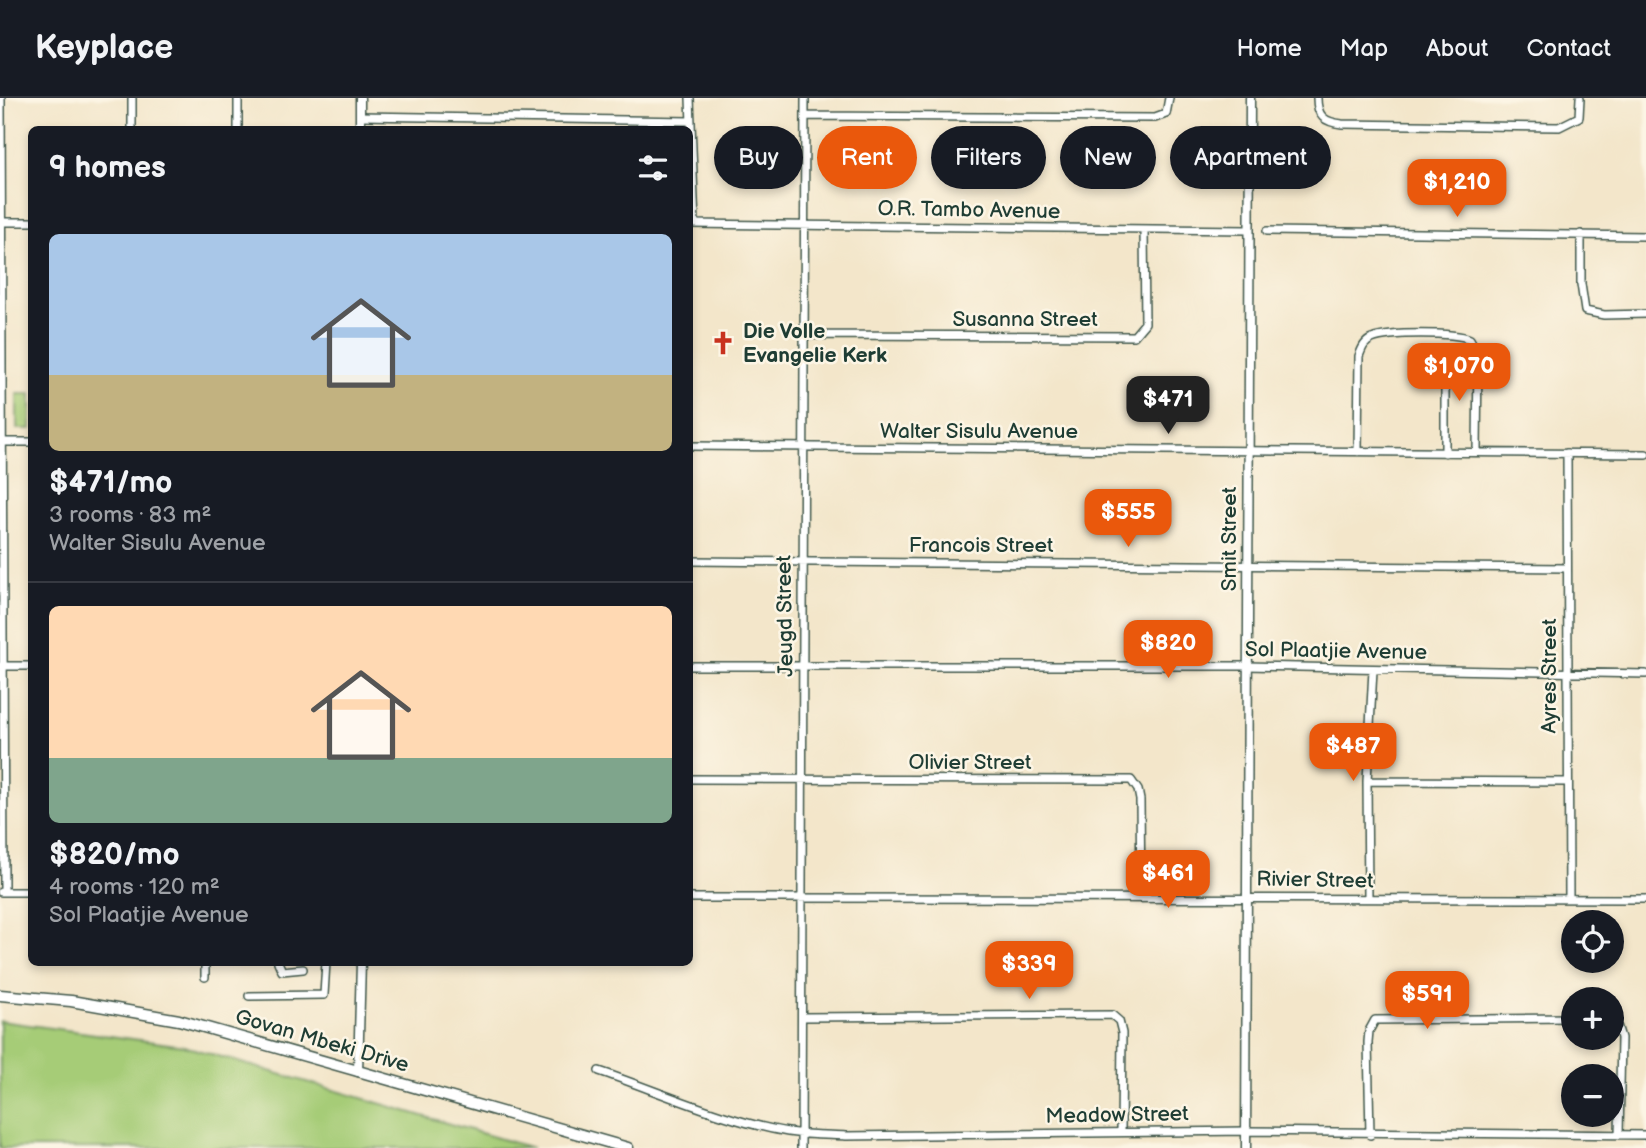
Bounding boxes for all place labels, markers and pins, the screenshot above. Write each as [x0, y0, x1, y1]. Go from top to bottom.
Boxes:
pin: $1,210 [1400, 159, 1514, 219]
place label: Die Volle Evangelie Kerk [743, 319, 887, 368]
church icon: Die Volle Evangelie Kerk [709, 329, 737, 357]
pin: $1,070 [1402, 344, 1516, 403]
pin: $471 [1127, 376, 1209, 436]
pin: $555 [1087, 490, 1169, 549]
pin: $820 [1127, 620, 1209, 680]
pin: $487 [1312, 724, 1394, 783]
pin: $461 [1127, 850, 1209, 910]
pin: $339 [988, 942, 1070, 1001]
pin: $591 [1386, 972, 1468, 1031]

